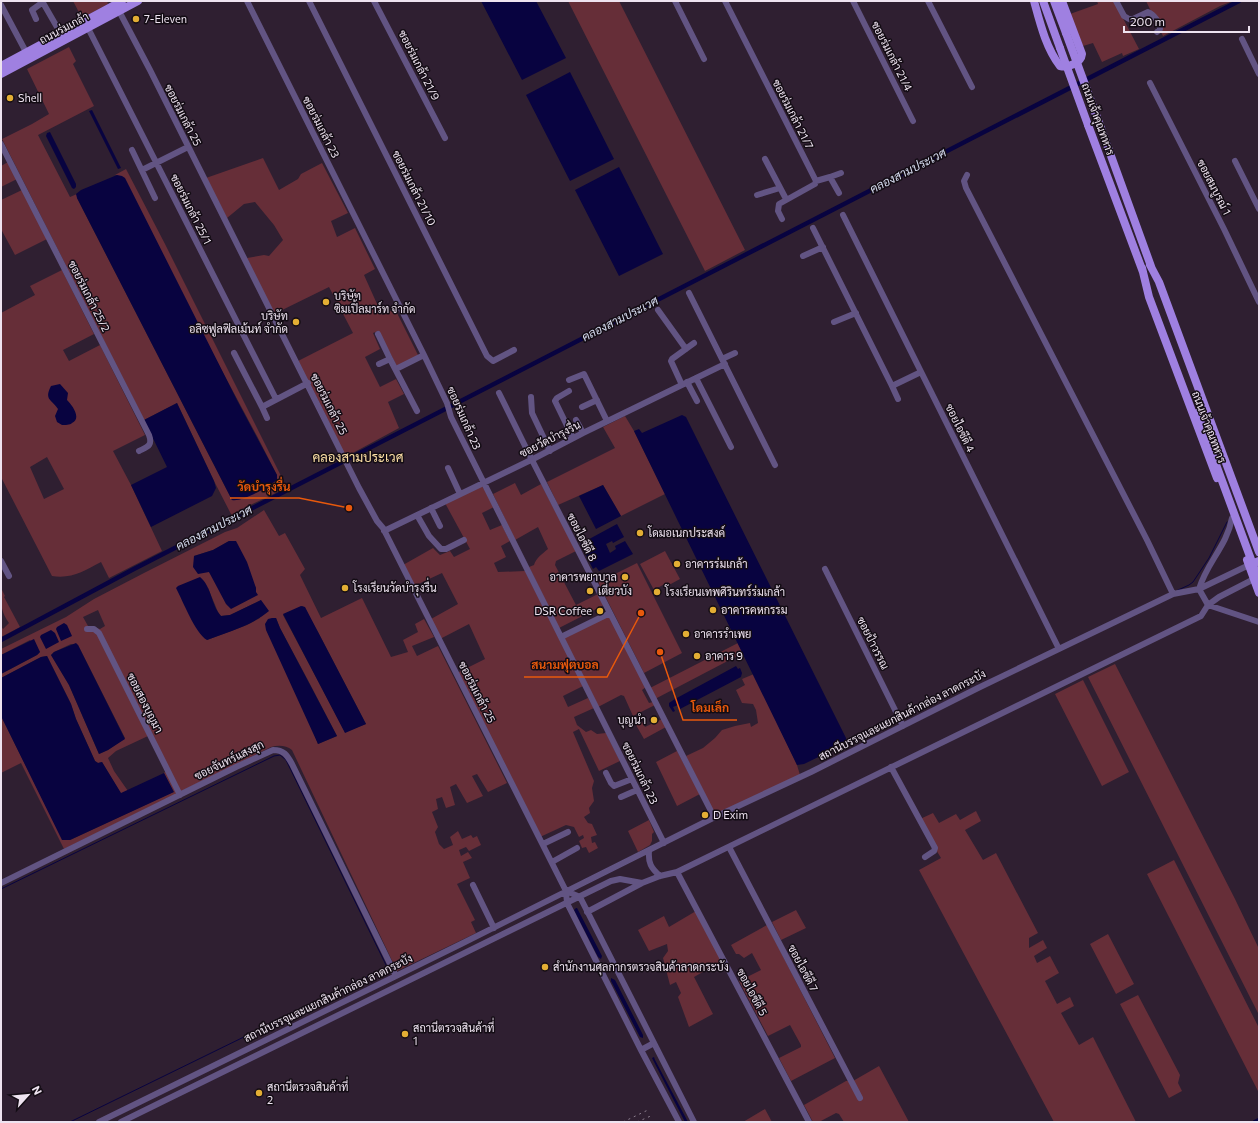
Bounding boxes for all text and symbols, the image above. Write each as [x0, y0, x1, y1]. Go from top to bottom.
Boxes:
scale bar [1124, 8, 1249, 34]
street label: ถนนร่มเกล้า [37, 9, 91, 46]
place label: 7-Eleven [144, 12, 187, 25]
marker: 7-Eleven [131, 14, 141, 24]
text: 200 m [1130, 14, 1165, 28]
street label: ซอยร่มเกล้า 21/4 [869, 19, 916, 93]
street label: ซอยร่มเกล้า 21/9 [396, 27, 443, 102]
street label: ซอยร่มเกล้า 21/7 [770, 77, 817, 151]
street label: ถนนเจ้าคุณทหาร [1077, 81, 1118, 158]
street label: ซอยร่มเกล้า 25 [162, 82, 205, 148]
place label: Shell [18, 91, 42, 104]
marker: Shell [5, 93, 15, 103]
street label: ซอยร่มเกล้า 23 [300, 94, 343, 160]
water label: คลองสามประเวศ [867, 144, 949, 195]
street label: ซอยร่มเกล้า 21/10 [390, 148, 439, 228]
street label: ซอยสมบูรณ์ 1 [1193, 156, 1235, 218]
street label: ซอยร่มเกล้า 25/1 [168, 172, 215, 246]
street label: ซอยร่มเกล้า 25/2 [66, 258, 113, 334]
place label: บริษัท ซิมเปิ้ลมาร์ท จำกัด [334, 289, 416, 315]
water label: คลองสามประเวศ [579, 292, 661, 343]
marker: บริษัท ซิมเปิ้ลมาร์ท จำกัด [321, 297, 331, 307]
place label: บริษัท อลิซฟูลฟิลเม้นท์ จำกัด [189, 309, 288, 337]
marker: บริษัท อลิซฟูลฟิลเม้นท์ จำกัด [291, 317, 301, 327]
street label: ซอยร่มเกล้า 25 [308, 371, 351, 437]
street label: ซอยร่มเกล้า 23 [445, 384, 484, 451]
street label: ถนนเจ้าคุณทหาร [1187, 389, 1229, 466]
street label: ซอยไอซีดี 4 [943, 401, 979, 454]
street label: ซอยวัดบำรุงรื่น [515, 414, 584, 462]
district label: คลองสามประเวศ [312, 449, 404, 465]
callout: วัดบำรุงรื่น [230, 474, 299, 498]
text: วัดบำรุงรื่น [237, 476, 291, 495]
water label: คลองสามประเวศ [173, 501, 255, 552]
street label: ซอยไอซีดี 8 [565, 510, 601, 563]
place label: โดมอเนกประสงค์ [647, 525, 725, 539]
marker: โดมอเนกประสงค์ [635, 528, 645, 538]
place label: อาคารร่มเกล้า [685, 557, 748, 570]
marker: อาคารร่มเกล้า [672, 559, 682, 569]
place label: อาคารพยาบาล [550, 570, 617, 583]
marker: อาคารพยาบาล [620, 572, 630, 582]
place label: โรงเรียนวัดบำรุงรื่น [352, 577, 437, 597]
place label: เตี๋ยวบัง [598, 580, 632, 597]
marker: โรงเรียนวัดบำรุงรื่น [340, 583, 350, 593]
place label: โรงเรียนเทพศิรินทร์ร่มเกล้า [664, 584, 785, 598]
marker: เตี๋ยวบัง [585, 586, 595, 596]
marker: โรงเรียนเทพศิรินทร์ร่มเกล้า [652, 587, 662, 597]
place label: อาคารคหกรรม [721, 603, 787, 616]
place label: DSR Coffee [534, 604, 592, 617]
marker: อาคารคหกรรม [708, 605, 718, 615]
marker: DSR Coffee [595, 606, 605, 616]
street label: ซอยป้าวรรณ [855, 614, 892, 671]
place label: อาคารรำเพย [694, 627, 751, 640]
marker: อาคารรำเพย [681, 629, 691, 639]
place label: อาคาร 9 [705, 649, 743, 662]
marker: อาคาร 9 [692, 651, 702, 661]
callout: สนามฟุตบอล [524, 653, 607, 677]
text: สนามฟุตบอล [531, 657, 599, 673]
street label: ซอยร่มเกล้า 25 [456, 659, 499, 725]
street label: สถานีบรรจุและแยกสินค้ากล่อง ลาดกระบัง [815, 666, 989, 765]
street label: ซอยสองบุญมา [122, 671, 166, 736]
callout: โดมเล็ก [683, 696, 737, 720]
text: โดมเล็ก [690, 700, 729, 714]
place label: บุญนำ [617, 713, 646, 729]
marker: บุญนำ [649, 715, 659, 725]
street label: ซอยจันทร์แสงสุก [191, 736, 267, 785]
street label: ซอยร่มเกล้า 23 [620, 740, 661, 806]
place label: D Exim [713, 808, 748, 821]
marker: D Exim [700, 810, 710, 820]
street label: ซอยไอซีดี 7 [786, 942, 822, 994]
street label: สถานีบรรจุและแยกสินค้ากล่อง ลาดกระบัง [241, 950, 416, 1047]
place label: สำนักงานศุลกากรตรวจสินค้าลาดกระบัง [553, 960, 729, 976]
marker: สำนักงานศุลกากรตรวจสินค้าลาดกระบัง [540, 962, 550, 972]
street label: ซอยไอซีดี 5 [734, 965, 771, 1018]
place label: สถานีตรวจสินค้าที่ 1 [413, 1017, 494, 1047]
marker: สถานีตรวจสินค้าที่ 1 [400, 1029, 410, 1039]
north arrow [8, 1075, 48, 1115]
place label: สถานีตรวจสินค้าที่ 2 [267, 1076, 348, 1106]
text: N [30, 1084, 45, 1097]
marker: สถานีตรวจสินค้าที่ 2 [254, 1088, 264, 1098]

